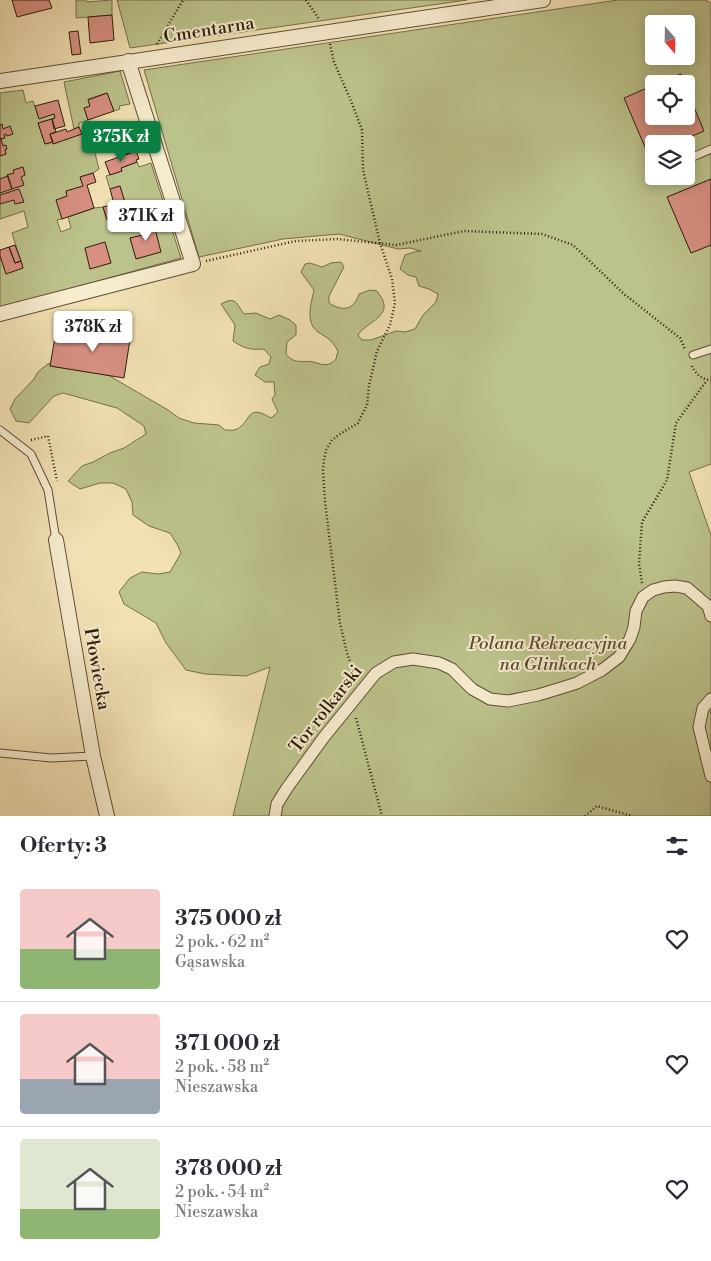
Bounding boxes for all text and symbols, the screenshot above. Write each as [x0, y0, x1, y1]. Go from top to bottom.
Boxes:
street label: Cmentarna [162, 11, 257, 49]
north arrow [645, 15, 695, 65]
map controls [645, 15, 695, 185]
button: locate [645, 75, 695, 125]
pin: 375K zł [75, 120, 167, 163]
text: 375K zł [93, 127, 149, 147]
button: layers [645, 135, 695, 185]
pin: 371K zł [100, 200, 192, 242]
text: 371K zł [118, 206, 174, 226]
pin: 378K zł [47, 310, 139, 353]
text: 378K zł [64, 317, 122, 337]
street label: Płowiecka [78, 626, 116, 713]
park label: Polana Rekreacyjna na Glinkach [468, 632, 628, 676]
street label: Tor rolkarski [284, 660, 368, 758]
icon: filters [663, 832, 691, 860]
text: Oferty: 3 [20, 833, 107, 859]
text: 375 000 zł [175, 906, 281, 932]
icon: home [60, 909, 120, 969]
icon: heart [663, 925, 691, 953]
text: 2 pok. · 62 m² [175, 932, 269, 952]
text: Gąsawska [175, 952, 245, 972]
text: 371 000 zł [175, 1031, 280, 1057]
icon: home [60, 1034, 120, 1094]
icon: heart [663, 1050, 691, 1078]
text: 2 pok. · 58 m² [175, 1057, 269, 1077]
text: Nieszawska [175, 1077, 258, 1097]
text: 378 000 zł [175, 1156, 282, 1182]
icon: home [60, 1159, 120, 1219]
icon: heart [663, 1175, 691, 1203]
text: 2 pok. · 54 m² [175, 1182, 269, 1202]
text: Nieszawska [175, 1202, 258, 1222]

